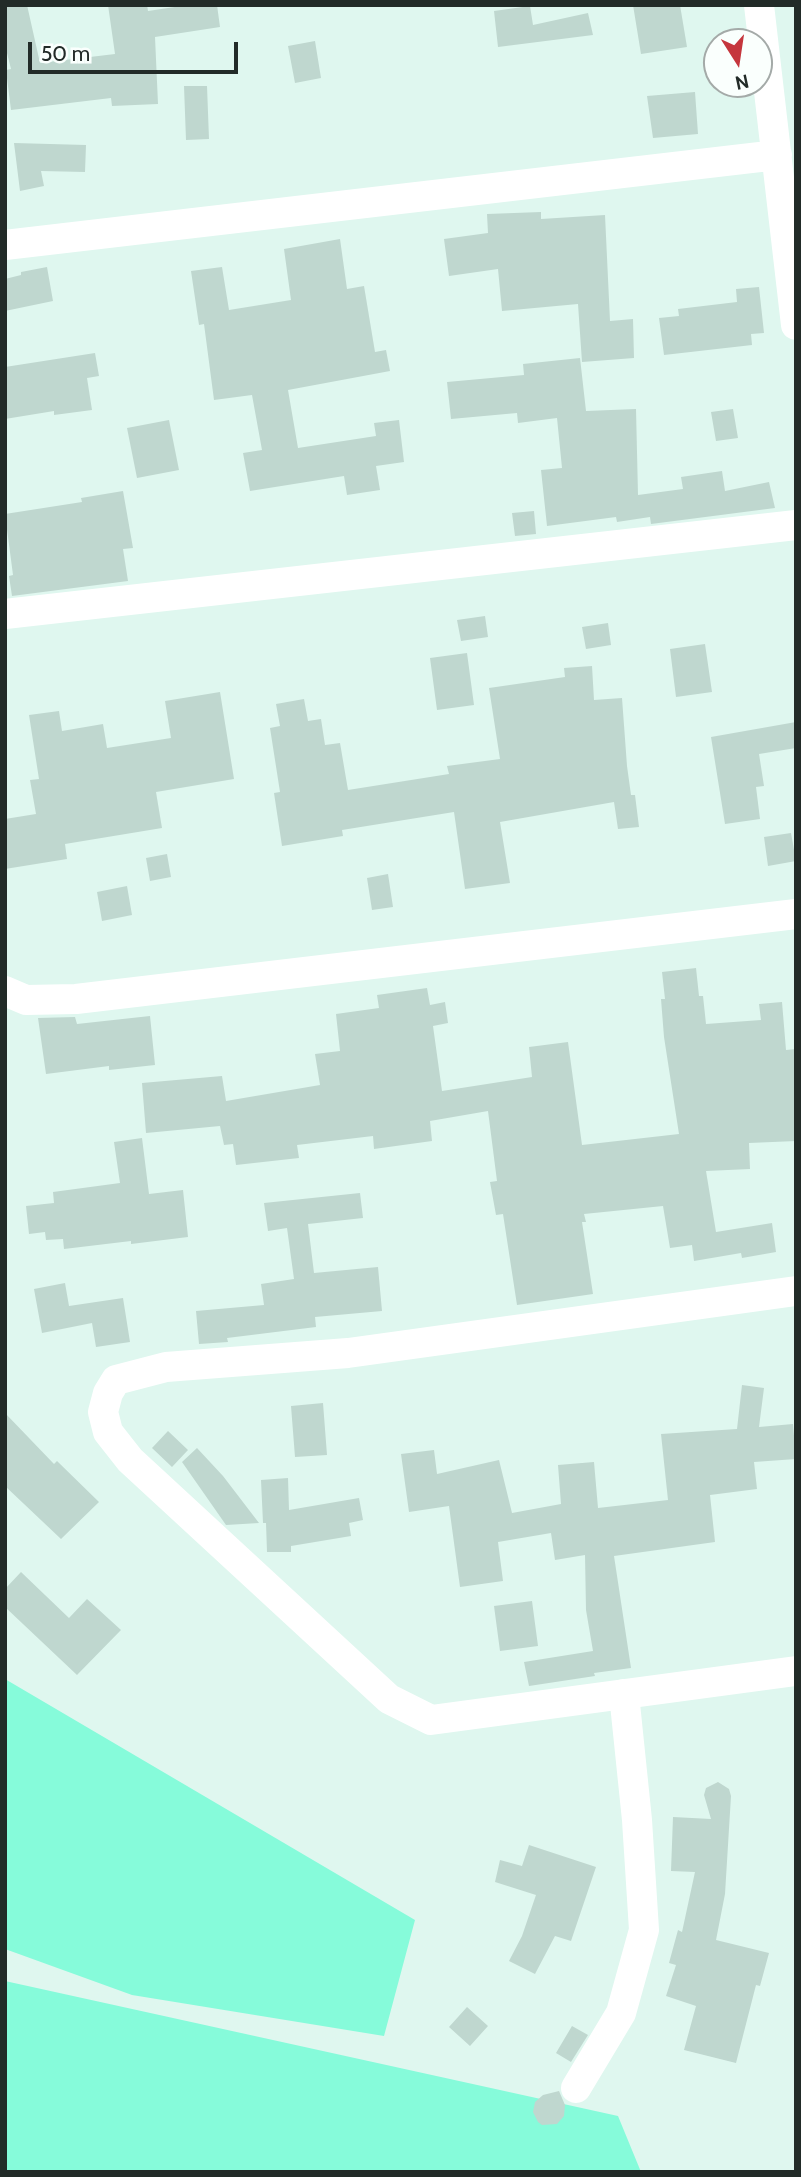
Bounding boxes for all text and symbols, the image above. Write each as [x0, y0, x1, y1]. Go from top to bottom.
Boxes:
scale bar [32, 28, 242, 72]
north arrow [703, 28, 773, 98]
text: 50 m [41, 41, 90, 66]
text: N [733, 69, 751, 95]

